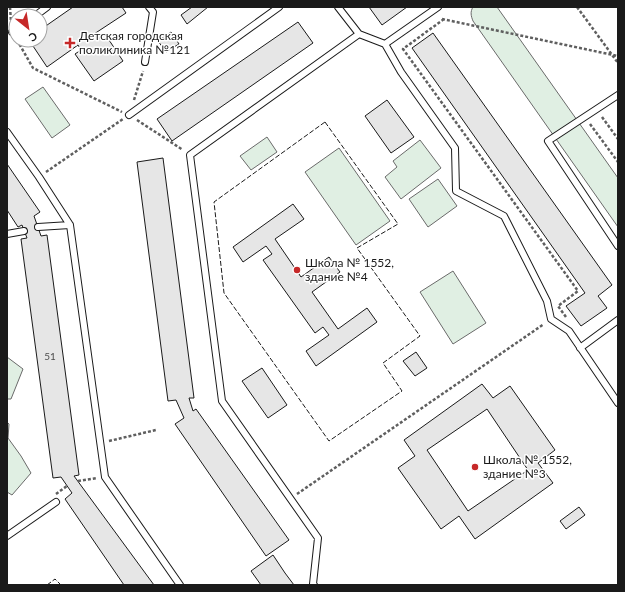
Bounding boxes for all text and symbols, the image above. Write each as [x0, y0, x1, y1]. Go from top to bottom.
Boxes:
north arrow [8, 8, 48, 48]
place label: Детская городская поликлиника №121 [79, 28, 190, 57]
text: С [26, 30, 40, 45]
marker: Детская городская поликлиника №121 [64, 37, 76, 49]
place label: Школа № 1552, здание №4 [305, 255, 394, 284]
marker: Школа № 1552, здание №4 [292, 265, 302, 275]
house number: 51 [44, 350, 56, 362]
place label: Школа № 1552, здание №3 [483, 452, 572, 481]
marker: Школа № 1552, здание №3 [470, 462, 480, 472]

